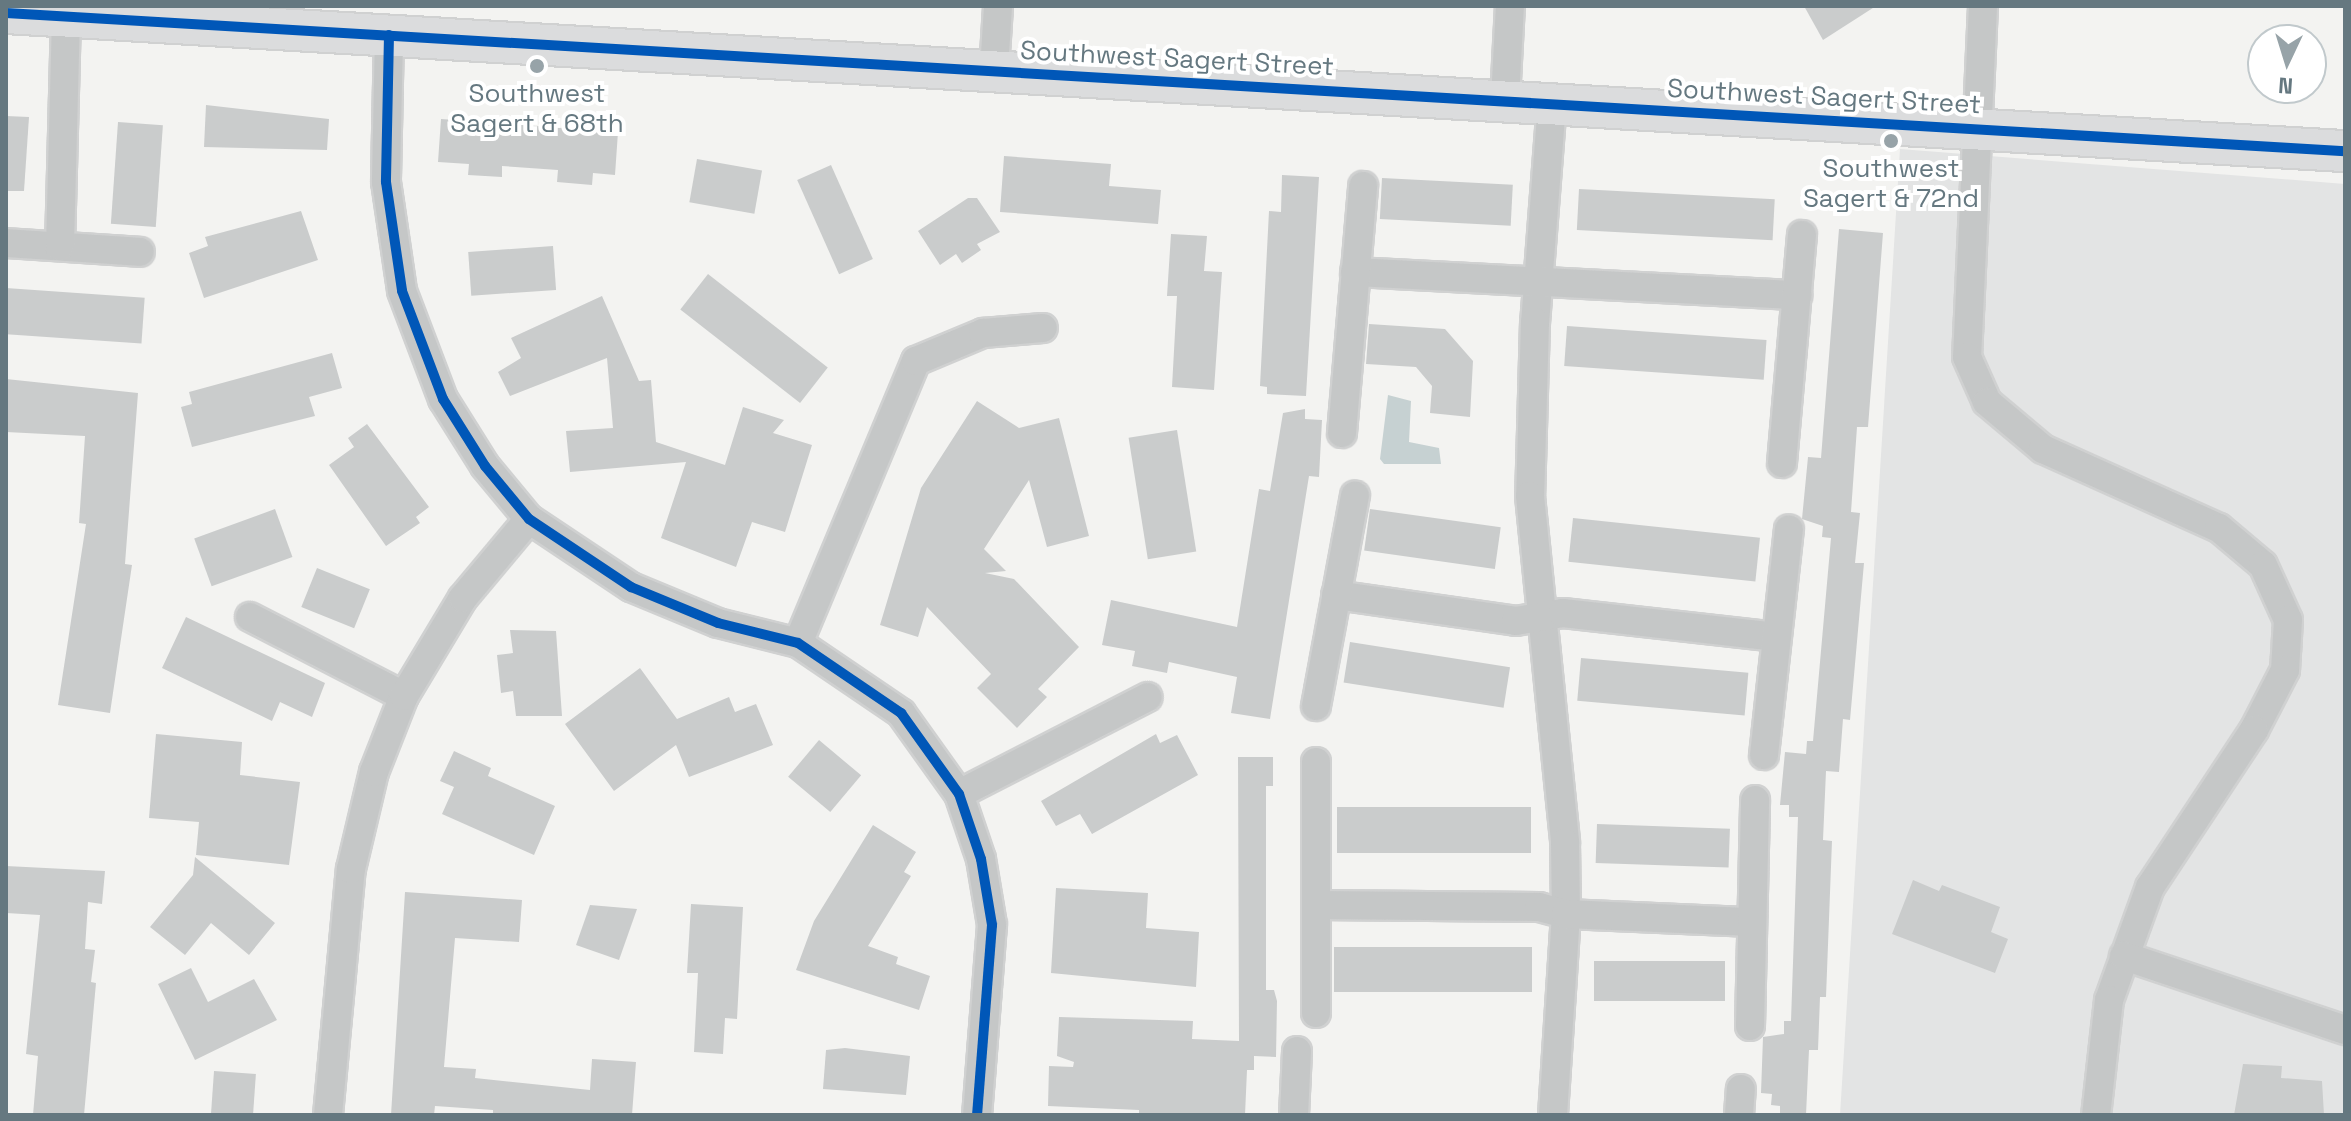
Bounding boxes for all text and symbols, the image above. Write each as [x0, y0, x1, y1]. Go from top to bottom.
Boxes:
north arrow [2247, 24, 2327, 104]
street label: Southwest Sagert Street [1019, 35, 1335, 83]
marker: Southwest Sagert & 68th [528, 57, 546, 75]
text: N [2277, 71, 2294, 100]
street label: Southwest Sagert Street [1666, 73, 1982, 121]
place label: Southwest Sagert & 68th [450, 78, 624, 140]
marker: Southwest Sagert & 72nd [1882, 132, 1900, 150]
place label: Southwest Sagert & 72nd [1803, 153, 1979, 214]

